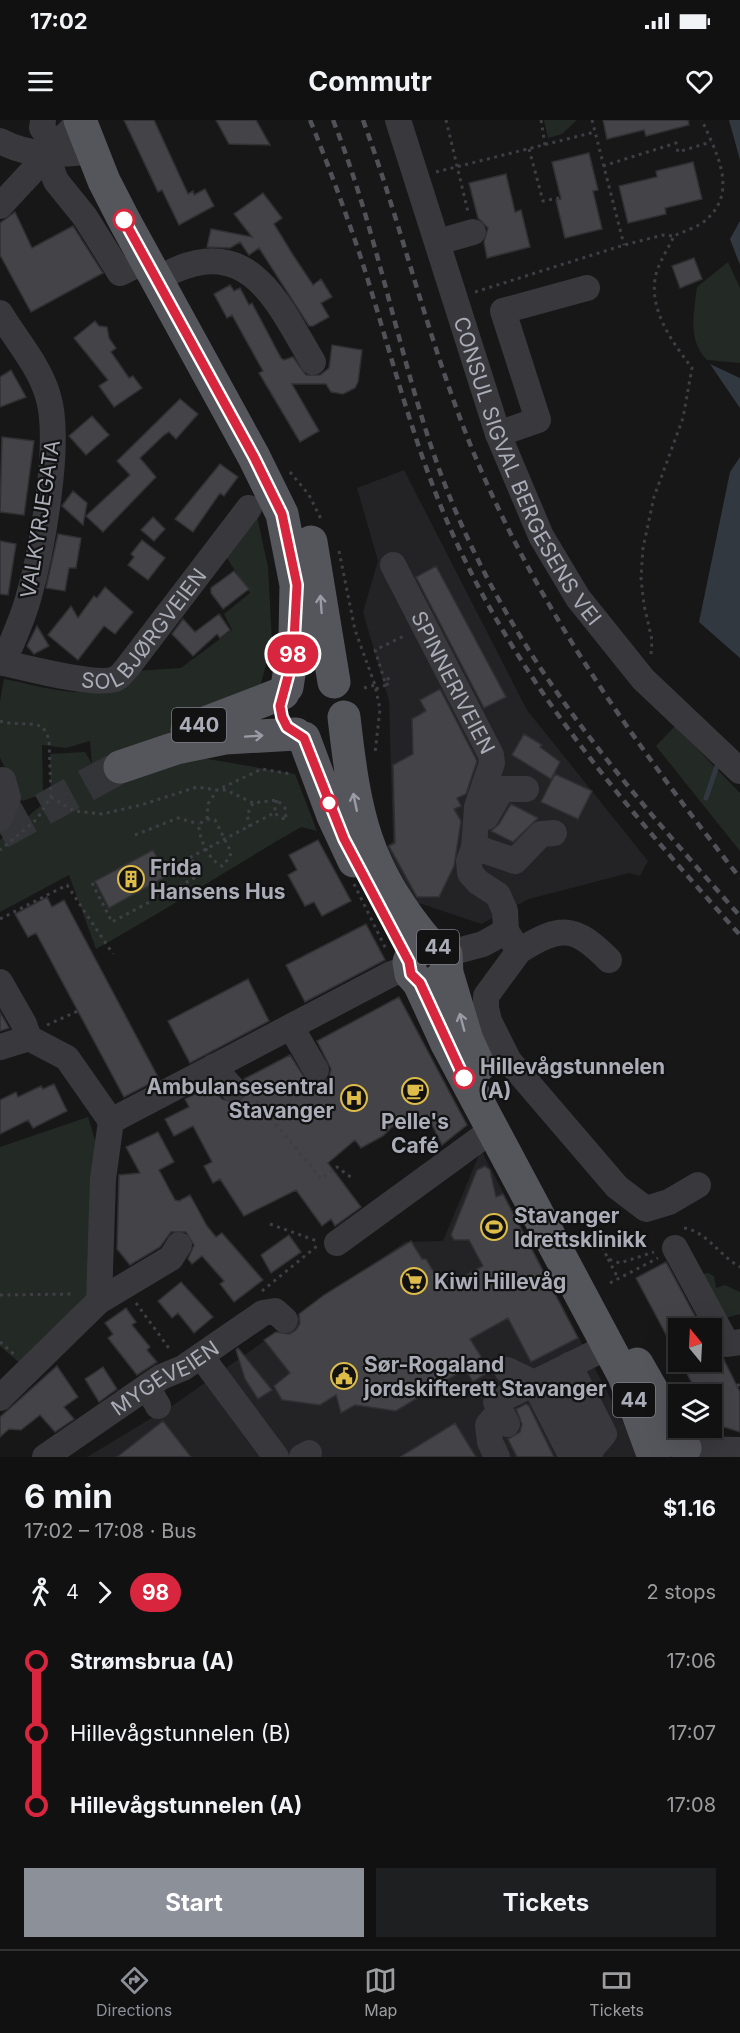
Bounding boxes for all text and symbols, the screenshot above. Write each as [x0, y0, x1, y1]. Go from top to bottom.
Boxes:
text: 17:02 [30, 8, 88, 34]
icon: menu [24, 65, 57, 98]
text: Commutr [308, 65, 432, 98]
icon: heart [683, 65, 716, 98]
unlabelled marker [113, 209, 135, 231]
street label: CONSUL SIGVAL BERGESENS VEI [449, 313, 607, 630]
street label: VALKYRJEGATA [15, 438, 65, 600]
street label: SOLBJØRGVEIEN [80, 563, 211, 693]
one-way arrow [315, 594, 326, 614]
street label: SPINNERIVEIEN [406, 607, 501, 758]
line badge: 98 [266, 634, 320, 674]
text: 98 [279, 642, 307, 667]
road number: 440 [172, 708, 226, 742]
one-way arrow [244, 731, 264, 742]
one-way arrow [349, 793, 360, 812]
unlabelled marker [320, 794, 338, 812]
place label: Frida Hansens Hus [150, 855, 286, 904]
building icon: Frida Hansens Hus [116, 864, 146, 894]
road number: 44 [417, 930, 459, 964]
one-way arrow [456, 1013, 467, 1032]
place label: Hillevågstunnelen (A) [480, 1054, 665, 1103]
marker: Hillevågstunnelen (A) [453, 1067, 475, 1089]
place label: Ambulansesentral Stavanger [146, 1074, 334, 1123]
cafe icon: Pelle's Café [400, 1076, 430, 1106]
hospital icon: Ambulansesentral Stavanger [339, 1083, 369, 1113]
place label: Pelle's Café [381, 1109, 449, 1158]
place label: Stavanger Idrettsklinikk [514, 1203, 647, 1252]
sports icon: Stavanger Idrettsklinikk [479, 1212, 509, 1242]
supermarket icon: Kiwi Hillevåg [399, 1266, 429, 1296]
place label: Kiwi Hillevåg [434, 1269, 566, 1294]
north arrow [668, 1318, 722, 1372]
map controls [668, 1318, 722, 1438]
street label: MYGEVEIEN [106, 1335, 223, 1420]
place label: Sør-Rogaland jordskifterett Stavanger [363, 1352, 607, 1401]
public building icon: Sør-Rogaland jordskifterett Stavanger [329, 1361, 359, 1391]
road number: 44 [613, 1383, 655, 1417]
button: layers [668, 1384, 722, 1438]
text: 6 min [24, 1476, 113, 1516]
text: $1.16 [663, 1495, 716, 1521]
text: 17:02 – 17:08 · Bus [24, 1519, 197, 1543]
icon: walk [24, 1576, 57, 1609]
icon: forward [88, 1576, 121, 1609]
text: 4 [66, 1580, 79, 1604]
text: 98 [142, 1580, 169, 1605]
text: 2 stops [646, 1580, 716, 1604]
text: Strømsbrua (A) [70, 1648, 234, 1674]
text: 17:06 [666, 1649, 716, 1673]
text: Hillevågstunnelen (B) [70, 1720, 291, 1746]
text: 17:07 [668, 1721, 716, 1745]
text: Hillevågstunnelen (A) [70, 1792, 302, 1818]
text: 17:08 [666, 1793, 716, 1817]
button: Start [24, 1868, 364, 1937]
button: Tickets [376, 1868, 716, 1937]
tab: Directions [96, 1964, 172, 2020]
tab: Map [364, 1964, 397, 2020]
tab: Tickets [589, 1964, 644, 2020]

